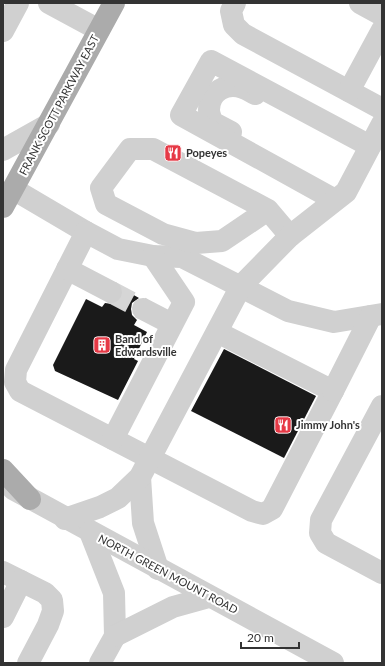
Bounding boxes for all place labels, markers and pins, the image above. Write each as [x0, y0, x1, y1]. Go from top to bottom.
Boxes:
restaurant icon: Popeyes [163, 143, 183, 163]
place label: Popeyes [186, 146, 227, 159]
place label: Band of Edwardsville [115, 332, 177, 358]
building icon: Band of Edwardsville [92, 335, 112, 355]
restaurant icon: Jimmy John's [273, 415, 293, 435]
place label: Jimmy John's [296, 418, 360, 431]

